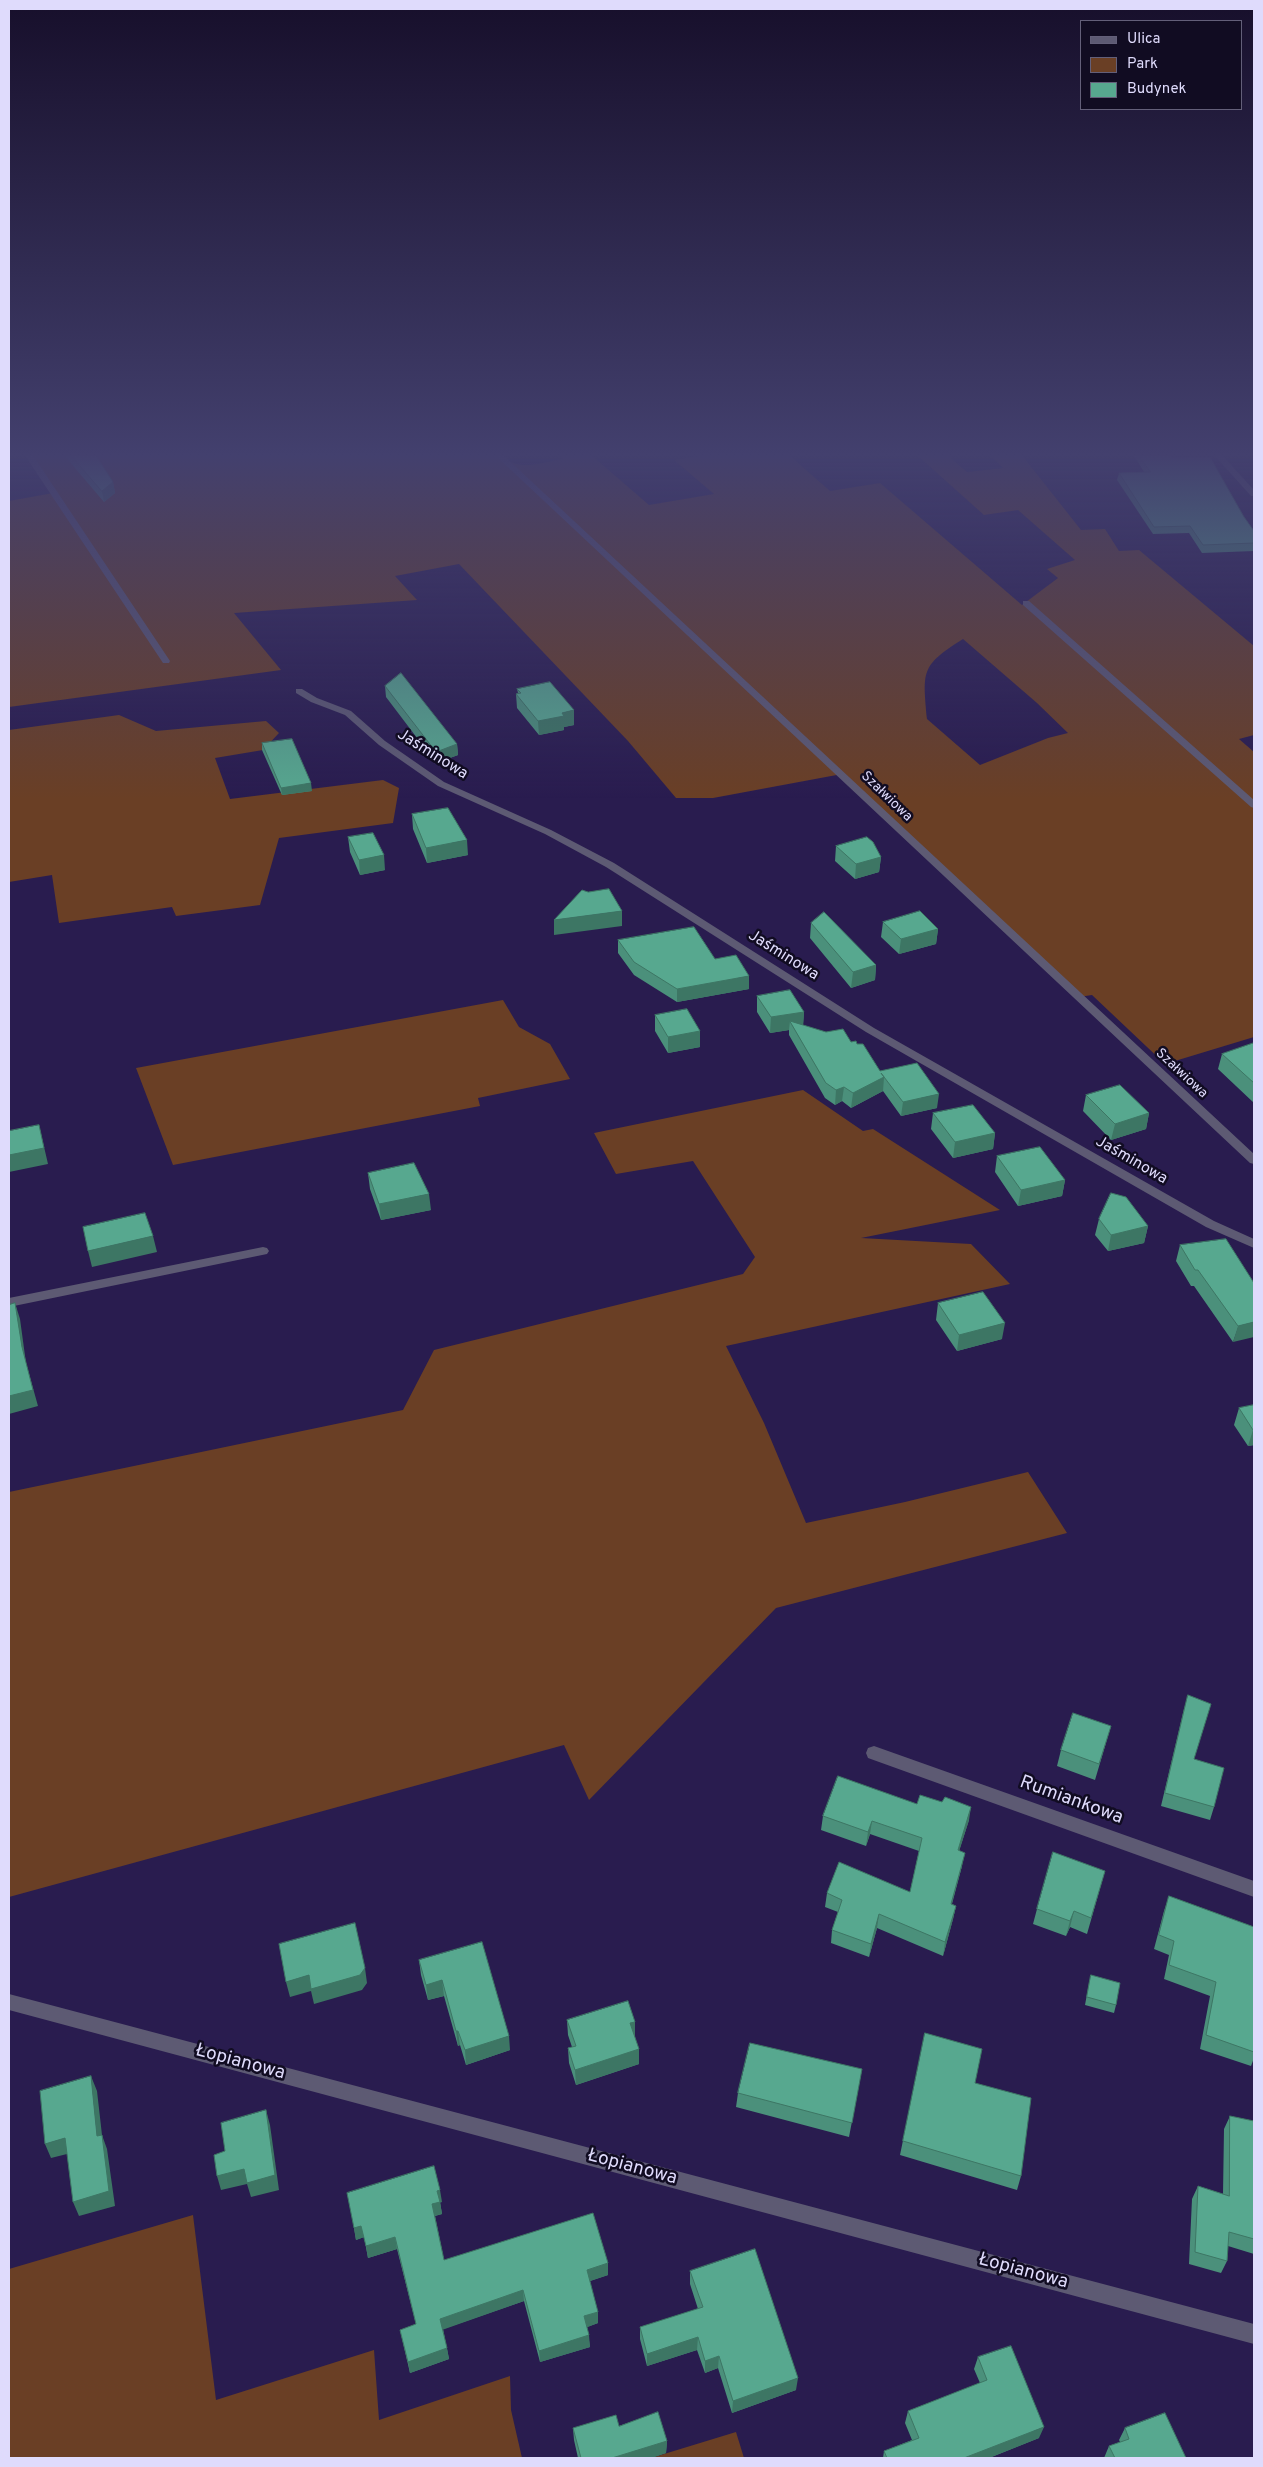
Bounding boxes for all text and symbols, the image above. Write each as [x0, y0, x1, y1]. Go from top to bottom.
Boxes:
legend [1080, 20, 1243, 110]
text: Ulica [1127, 30, 1160, 49]
text: Park [1127, 55, 1158, 74]
text: Budynek [1127, 80, 1186, 99]
street label: Jaśminowa [393, 726, 471, 784]
street label: Szałwiowa [857, 768, 915, 826]
street label: Jaśminowa [744, 927, 822, 985]
street label: Szałwiowa [1152, 1046, 1210, 1102]
street label: Jaśminowa [1092, 1133, 1170, 1189]
street label: Rumiankowa [1016, 1772, 1126, 1830]
street label: Łopianowa [193, 2040, 287, 2086]
street label: Łopianowa [585, 2145, 679, 2191]
street label: Łopianowa [976, 2249, 1070, 2295]

